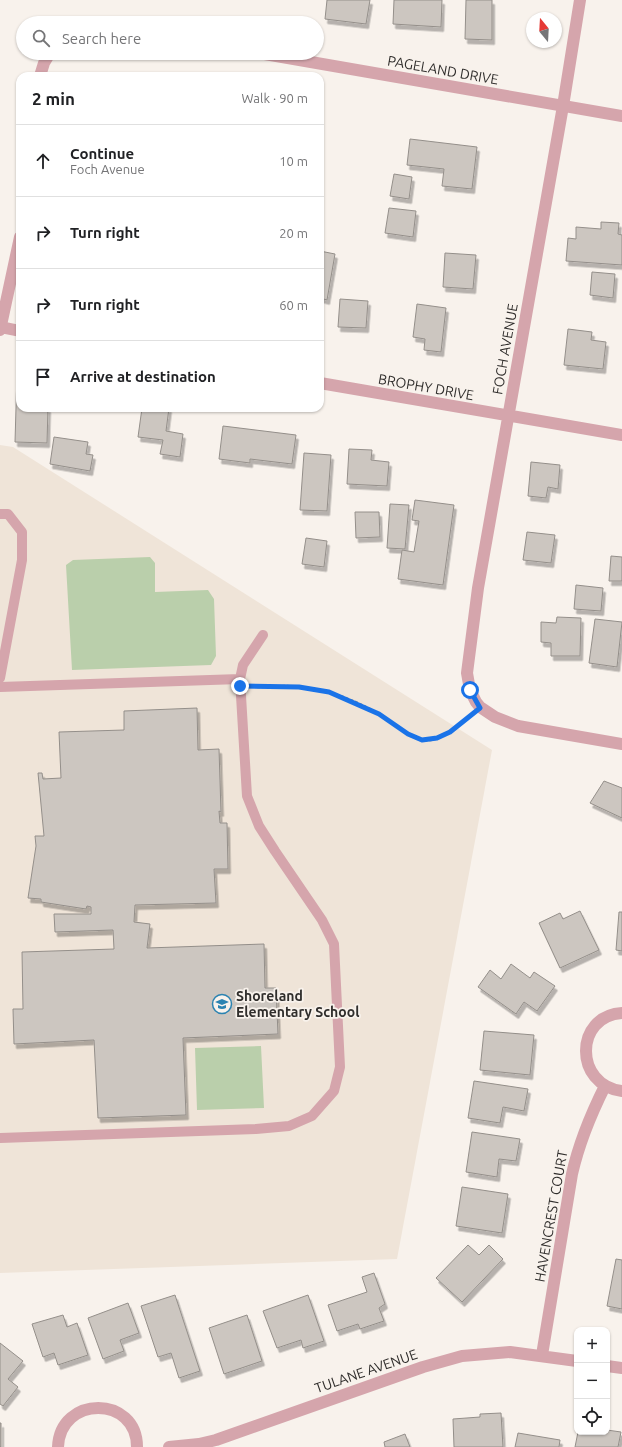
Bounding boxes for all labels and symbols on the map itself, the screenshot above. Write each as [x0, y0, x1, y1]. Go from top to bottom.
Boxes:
north arrow [526, 12, 562, 48]
street label: PAGELAND DRIVE [386, 52, 500, 88]
street label: FOCH AVENUE [489, 302, 521, 396]
street label: BROPHY DRIVE [377, 371, 475, 403]
route end [231, 677, 249, 695]
route start [461, 681, 479, 699]
place label: Shoreland Elementary School [236, 988, 359, 1020]
school or university icon: Shoreland Elementary School [211, 993, 233, 1015]
street label: HAVENCREST COURT [532, 1149, 571, 1283]
street label: TULANE AVENUE [313, 1346, 420, 1396]

